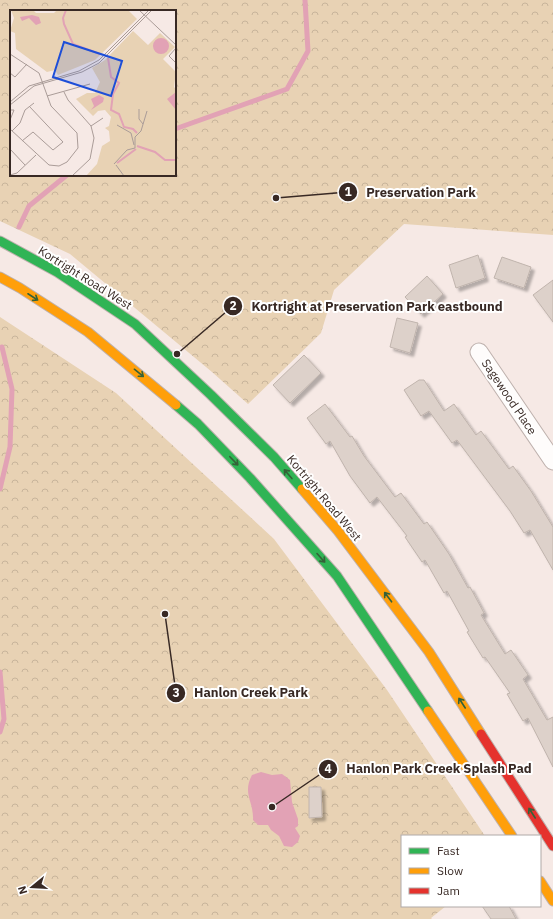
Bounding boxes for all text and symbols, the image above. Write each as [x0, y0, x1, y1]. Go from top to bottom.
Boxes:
inset map [10, 10, 176, 176]
callout: Preservation Park [338, 179, 484, 204]
text: 1 [344, 184, 352, 199]
text: Preservation Park [366, 184, 476, 201]
street label: Kortright Road West [36, 243, 135, 312]
one-way arrow [28, 293, 39, 301]
callout: Kortright at Preservation Park eastbound [223, 294, 510, 319]
text: 2 [229, 298, 237, 313]
text: Kortright at Preservation Park eastbound [251, 298, 503, 315]
street label: Sagewood Place [479, 356, 540, 438]
one-way arrow [133, 369, 144, 378]
street label: Kortright Road West [284, 452, 365, 544]
one-way arrow [229, 456, 239, 466]
one-way arrow [284, 469, 293, 479]
one-way arrow [316, 553, 326, 563]
one-way arrow [384, 591, 392, 602]
callout: Hanlon Creek Park [166, 680, 315, 705]
text: Hanlon Creek Park [194, 684, 308, 701]
text: 3 [172, 685, 180, 700]
one-way arrow [458, 698, 466, 709]
callout: Hanlon Park Creek Splash Pad [318, 756, 539, 781]
text: Hanlon Park Creek Splash Pad [346, 760, 532, 777]
text: 4 [324, 761, 332, 776]
one-way arrow [528, 808, 536, 819]
legend [401, 835, 541, 907]
text: Fast [437, 843, 460, 858]
text: Slow [437, 863, 463, 878]
north arrow [12, 867, 52, 907]
text: Jam [437, 883, 460, 898]
text: N [15, 884, 30, 896]

